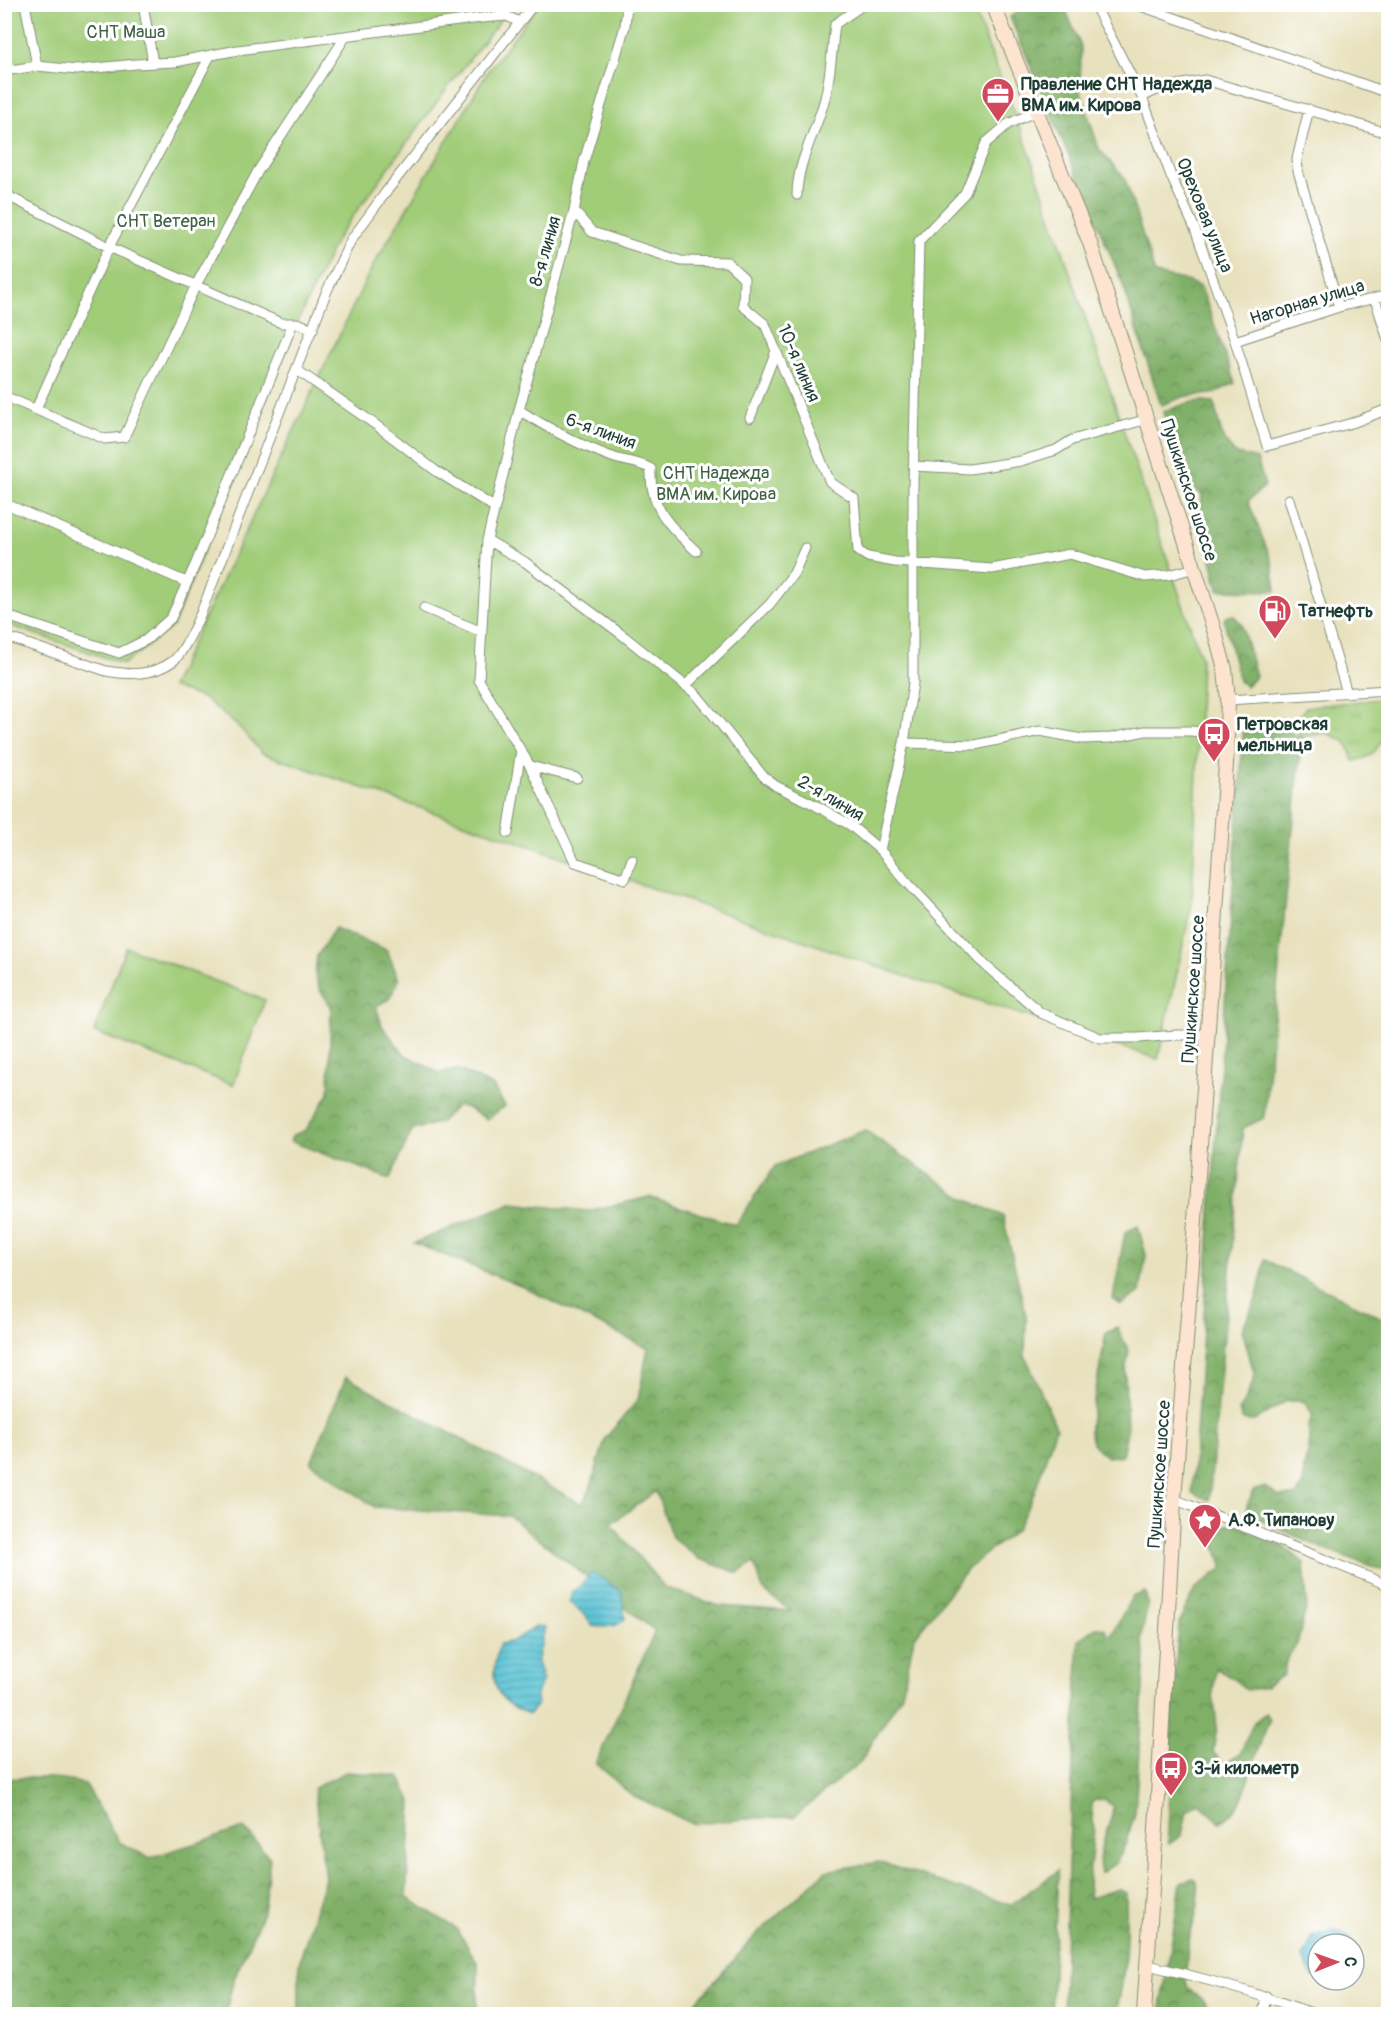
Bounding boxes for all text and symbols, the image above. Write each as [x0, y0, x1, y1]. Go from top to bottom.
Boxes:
park label: СНТ Маша [87, 21, 165, 44]
place label: Правление СНТ Надежда ВМА им. Кирова [1021, 73, 1213, 117]
office icon: Правление СНТ Надежда ВМА им. Кирова [980, 76, 1016, 123]
street label: Ореховая улица [1171, 154, 1238, 276]
park label: СНТ Ветеран [116, 210, 216, 233]
street label: 8-я линия [524, 213, 566, 289]
street label: Нагорная улица [1247, 274, 1367, 331]
street label: 10-я линия [772, 321, 825, 406]
street label: 6-я линия [562, 408, 639, 455]
street label: Пушкинское шоссе [1155, 416, 1222, 564]
park label: СНТ Надежда ВМА им. Кирова [656, 462, 776, 506]
fuel station icon: Татнефть [1257, 593, 1293, 640]
place label: Татнефть [1297, 600, 1373, 623]
place label: Петровская мельница [1237, 713, 1328, 757]
bus stop icon: Петровская мельница [1196, 716, 1232, 763]
street label: 2-я линия [793, 770, 868, 827]
street label: Пушкинское шоссе [1177, 914, 1210, 1064]
street label: Пушкинское шоссе [1143, 1399, 1176, 1549]
place icon: А.Ф. Типанову [1187, 1502, 1223, 1549]
place label: А.Ф. Типанову [1228, 1509, 1335, 1532]
bus stop icon: 3-й километр [1153, 1750, 1189, 1797]
place label: 3-й километр [1194, 1757, 1299, 1780]
north arrow [1306, 1932, 1366, 1992]
text: С [1340, 1957, 1360, 1967]

